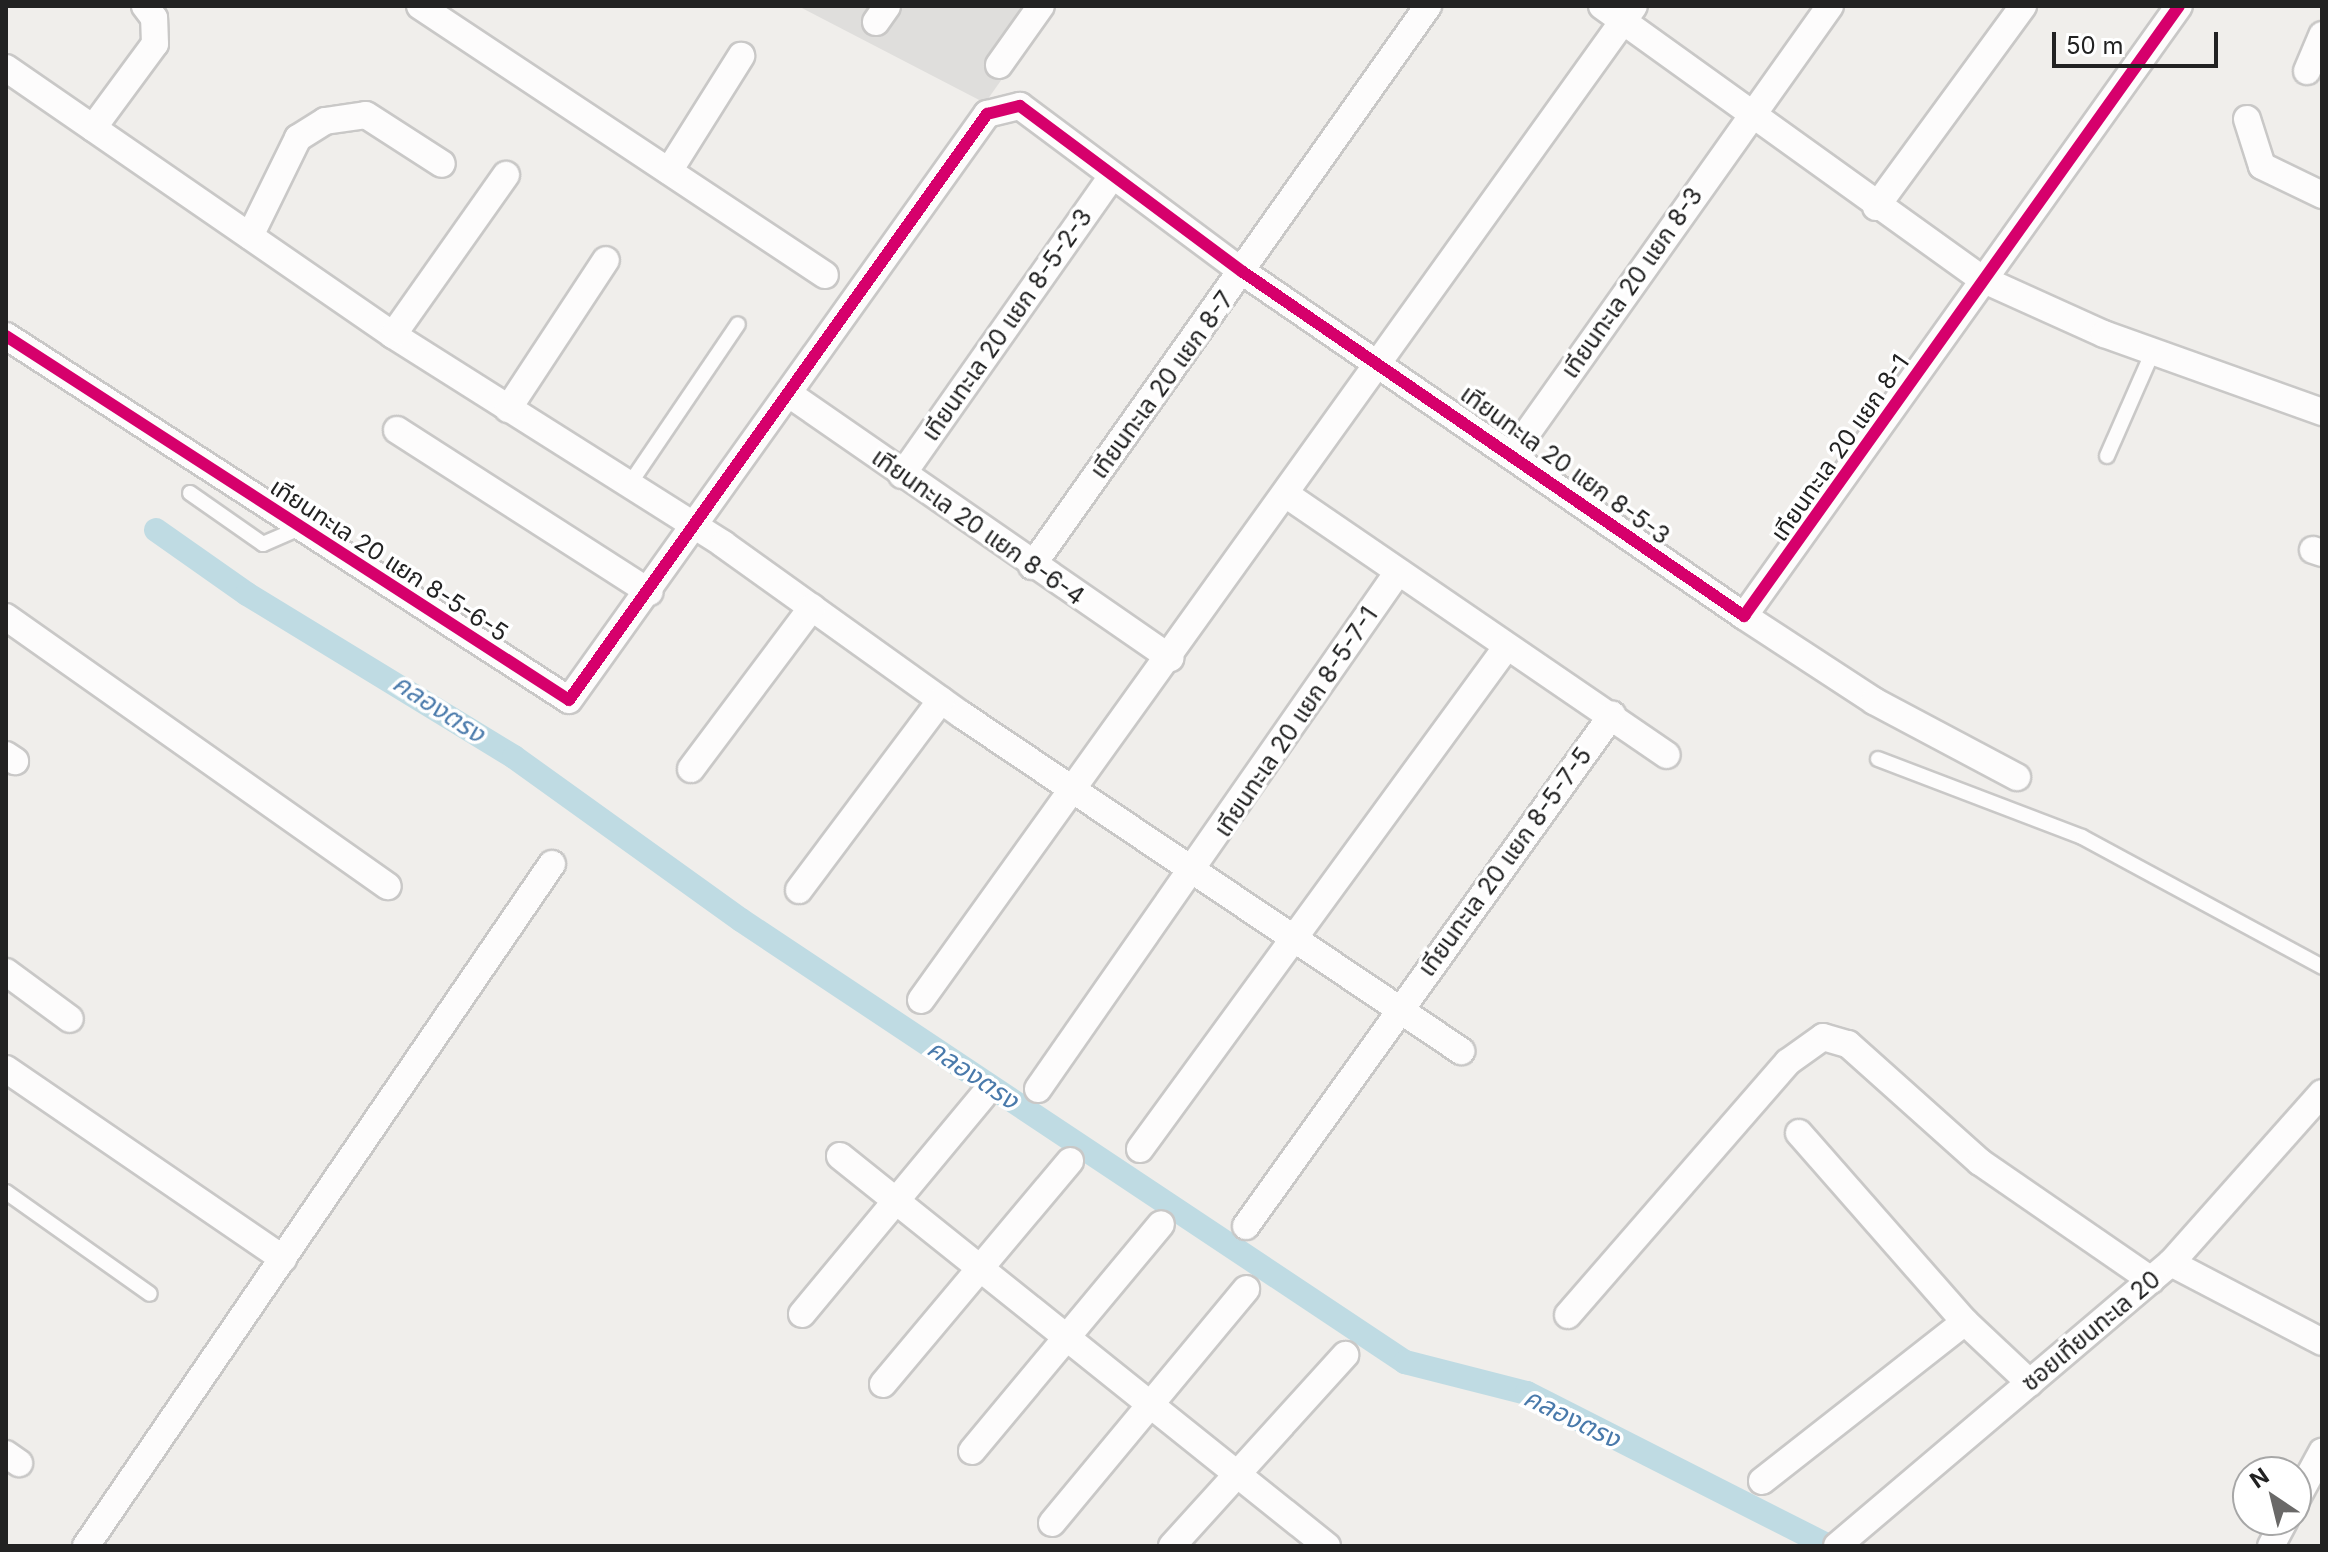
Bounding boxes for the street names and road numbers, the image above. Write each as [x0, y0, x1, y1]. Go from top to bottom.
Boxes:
street label: เทียนทะเล 20 แยก 8-3 [1555, 182, 1709, 384]
street label: เทียนทะเล 20 แยก 8-5-2-3 [916, 204, 1098, 446]
street label: เทียนทะเล 20 แยก 8-7 [1084, 286, 1240, 484]
street label: เทียนทะเล 20 แยก 8-1 [1765, 349, 1915, 547]
street label: เทียนทะเล 20 แยก 8-5-3 [1455, 379, 1675, 551]
street label: เทียนทะเล 20 แยก 8-6-4 [866, 443, 1090, 611]
street label: เทียนทะเล 20 แยก 8-5-6-5 [265, 472, 513, 648]
street label: เทียนทะเล 20 แยก 8-5-7-1 [1208, 602, 1384, 842]
street label: เทียนทะเล 20 แยก 8-5-7-5 [1412, 742, 1598, 982]
street label: ซอยเทียนทะเล 20 [2016, 1265, 2166, 1397]

